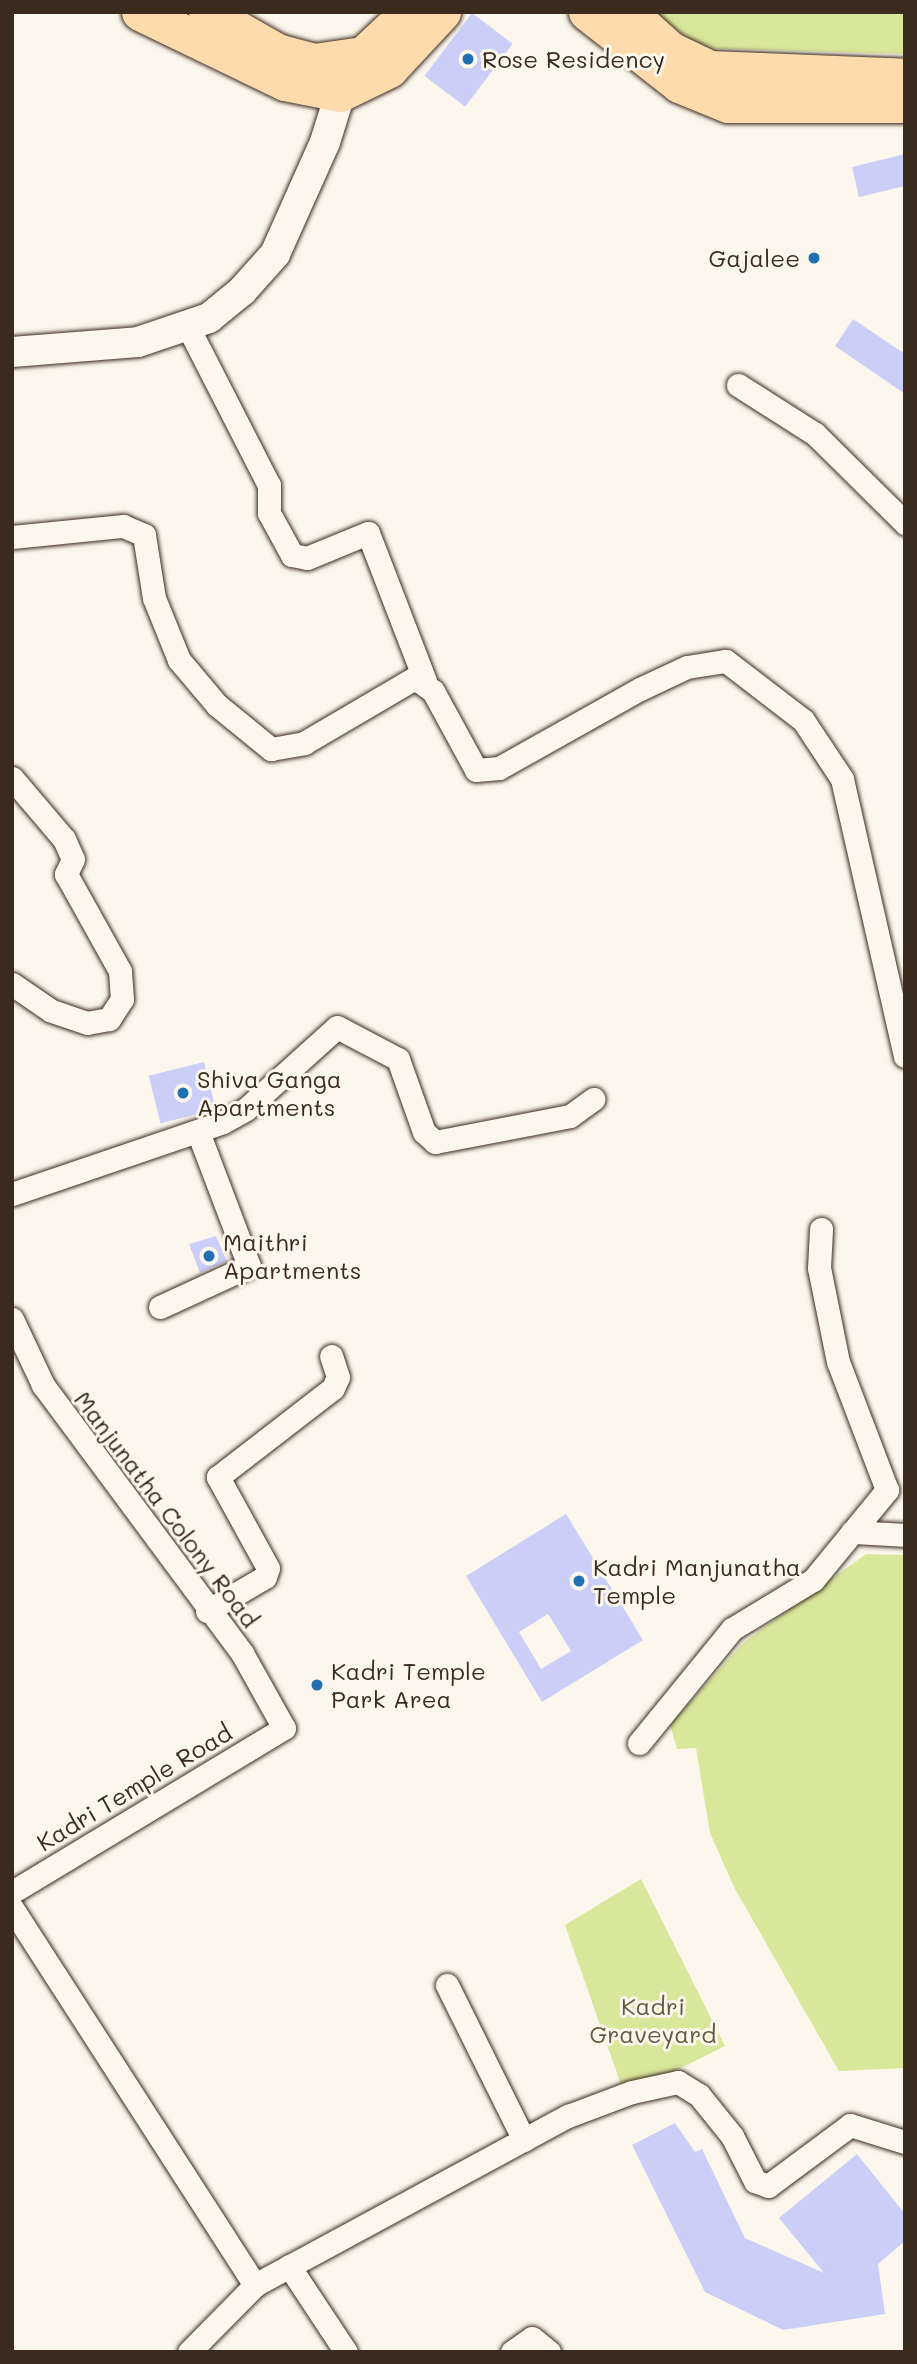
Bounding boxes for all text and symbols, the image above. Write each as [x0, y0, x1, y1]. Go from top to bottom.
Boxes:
place label: Rose Residency [482, 45, 665, 73]
marker: Rose Residency [460, 51, 476, 67]
place label: Gajalee [709, 244, 800, 272]
marker: Gajalee [806, 250, 822, 266]
place label: Shiva Ganga Apartments [197, 1065, 342, 1121]
marker: Shiva Ganga Apartments [175, 1085, 191, 1101]
place label: Maithri Apartments [223, 1228, 361, 1284]
marker: Maithri Apartments [201, 1248, 217, 1264]
street label: Manjunatha Colony Road [69, 1385, 265, 1633]
place label: Kadri Manjunatha Temple [593, 1553, 801, 1609]
marker: Kadri Manjunatha Temple [571, 1573, 587, 1589]
place label: Kadri Temple Park Area [331, 1657, 486, 1713]
marker: Kadri Temple Park Area [309, 1677, 325, 1693]
street label: Kadri Temple Road [31, 1717, 237, 1857]
park label: Kadri Graveyard [589, 1992, 717, 2048]

